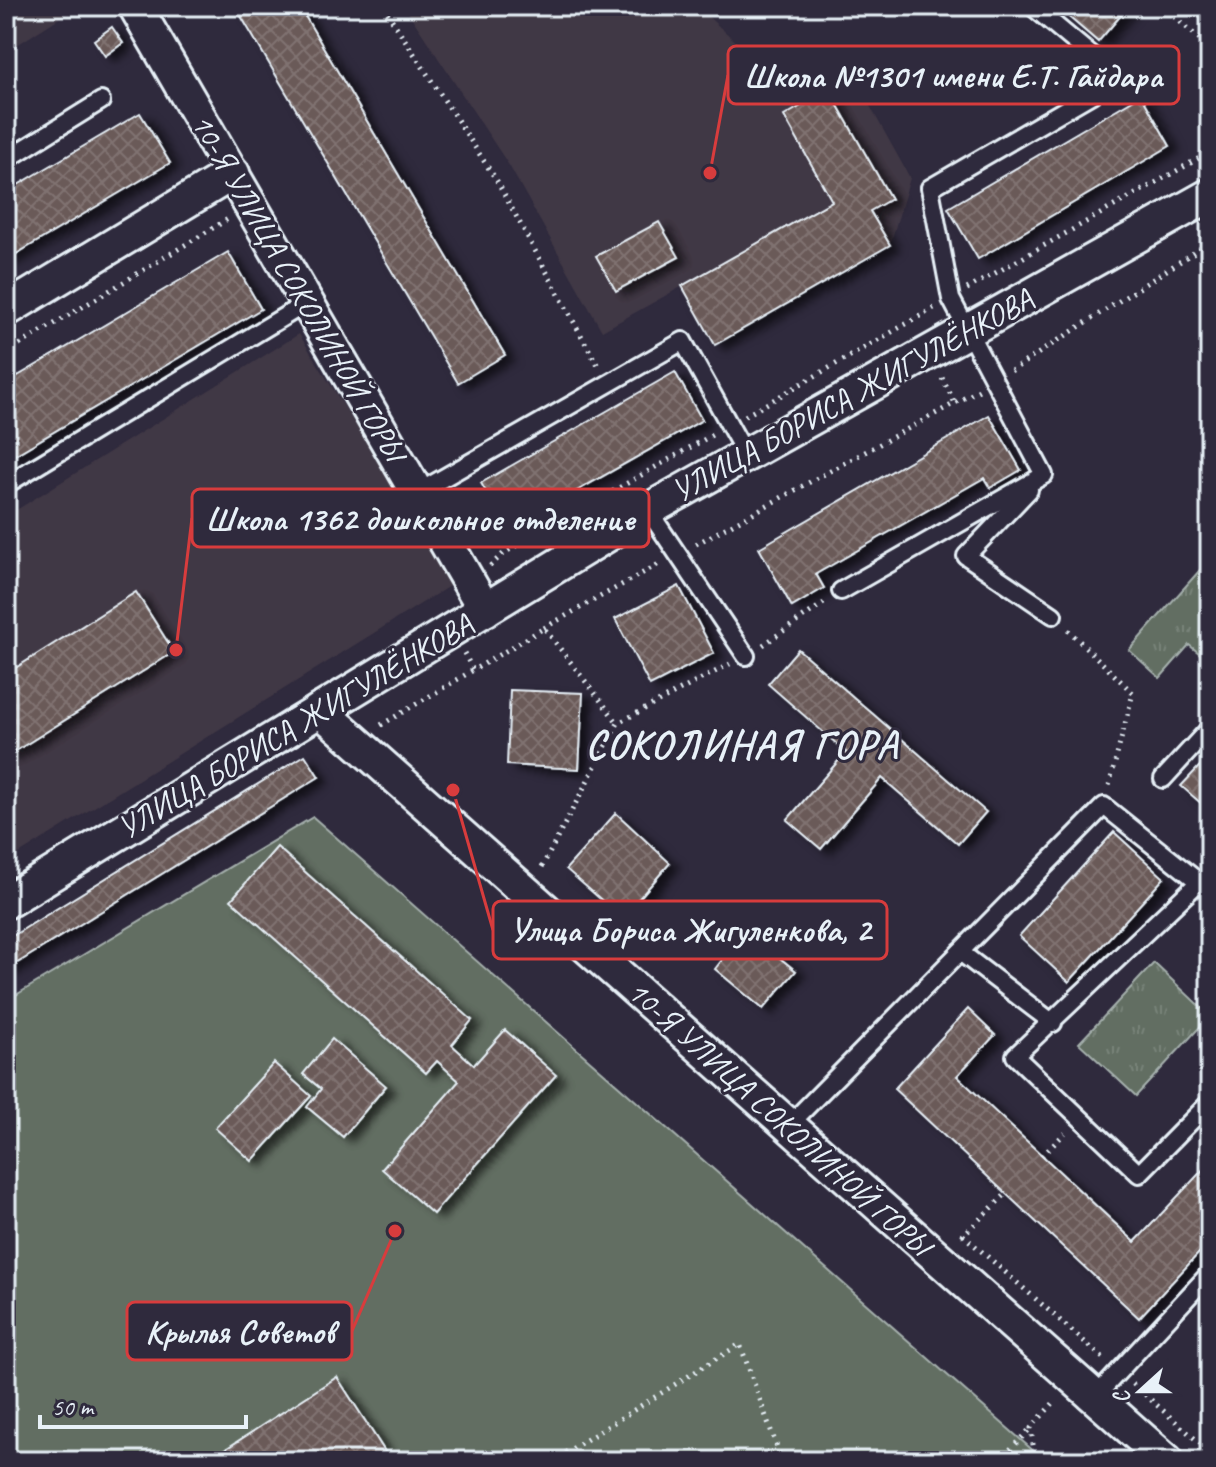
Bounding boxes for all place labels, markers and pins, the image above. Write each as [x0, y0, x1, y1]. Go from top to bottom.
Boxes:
callout: Школа №1301 имени Е.Т. Гайдара [728, 46, 1179, 104]
callout: Школа 1362 дошкольное отделение [192, 489, 649, 547]
callout: Улица Бориса Жигуленкова, 2 [493, 901, 887, 959]
callout: Крылья Советов [127, 1302, 352, 1360]

